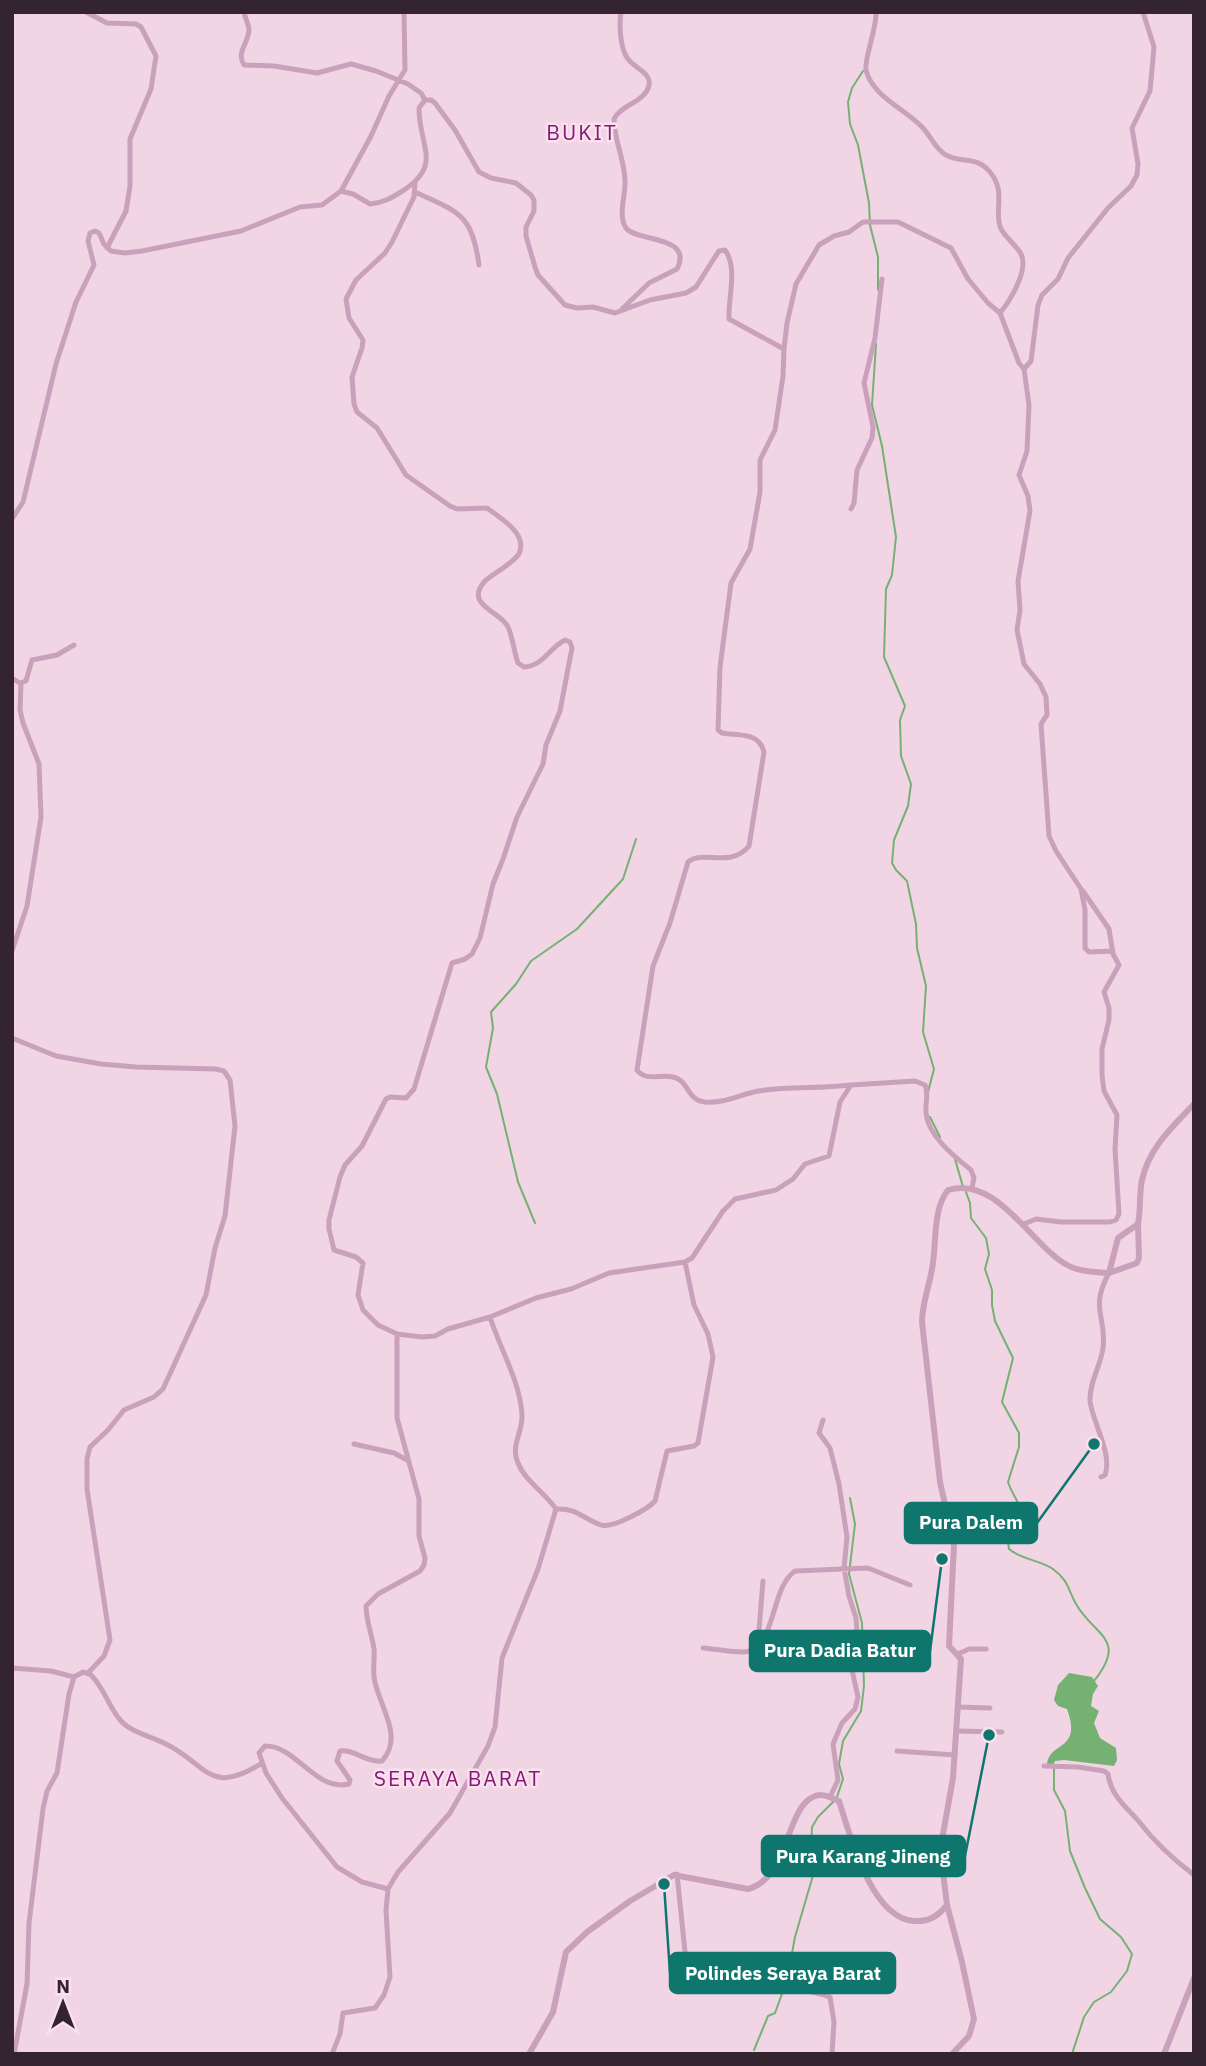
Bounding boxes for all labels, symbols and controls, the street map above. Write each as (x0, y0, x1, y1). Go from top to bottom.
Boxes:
district label: BUKIT (546, 118, 618, 146)
callout: Pura Dalem (905, 1503, 1037, 1543)
text: Pura Dalem (919, 1510, 1023, 1534)
callout: Pura Dadia Batur (750, 1631, 930, 1671)
text: Pura Dadia Batur (764, 1638, 917, 1662)
district label: SERAYA BARAT (374, 1764, 542, 1792)
callout: Pura Karang Jineng (762, 1836, 965, 1876)
text: Pura Karang Jineng (776, 1844, 951, 1868)
callout: Polindes Seraya Barat (670, 1953, 895, 1993)
text: Polindes Seraya Barat (685, 1961, 881, 1985)
north arrow (28, 1968, 98, 2038)
text: N (56, 1974, 70, 1998)

